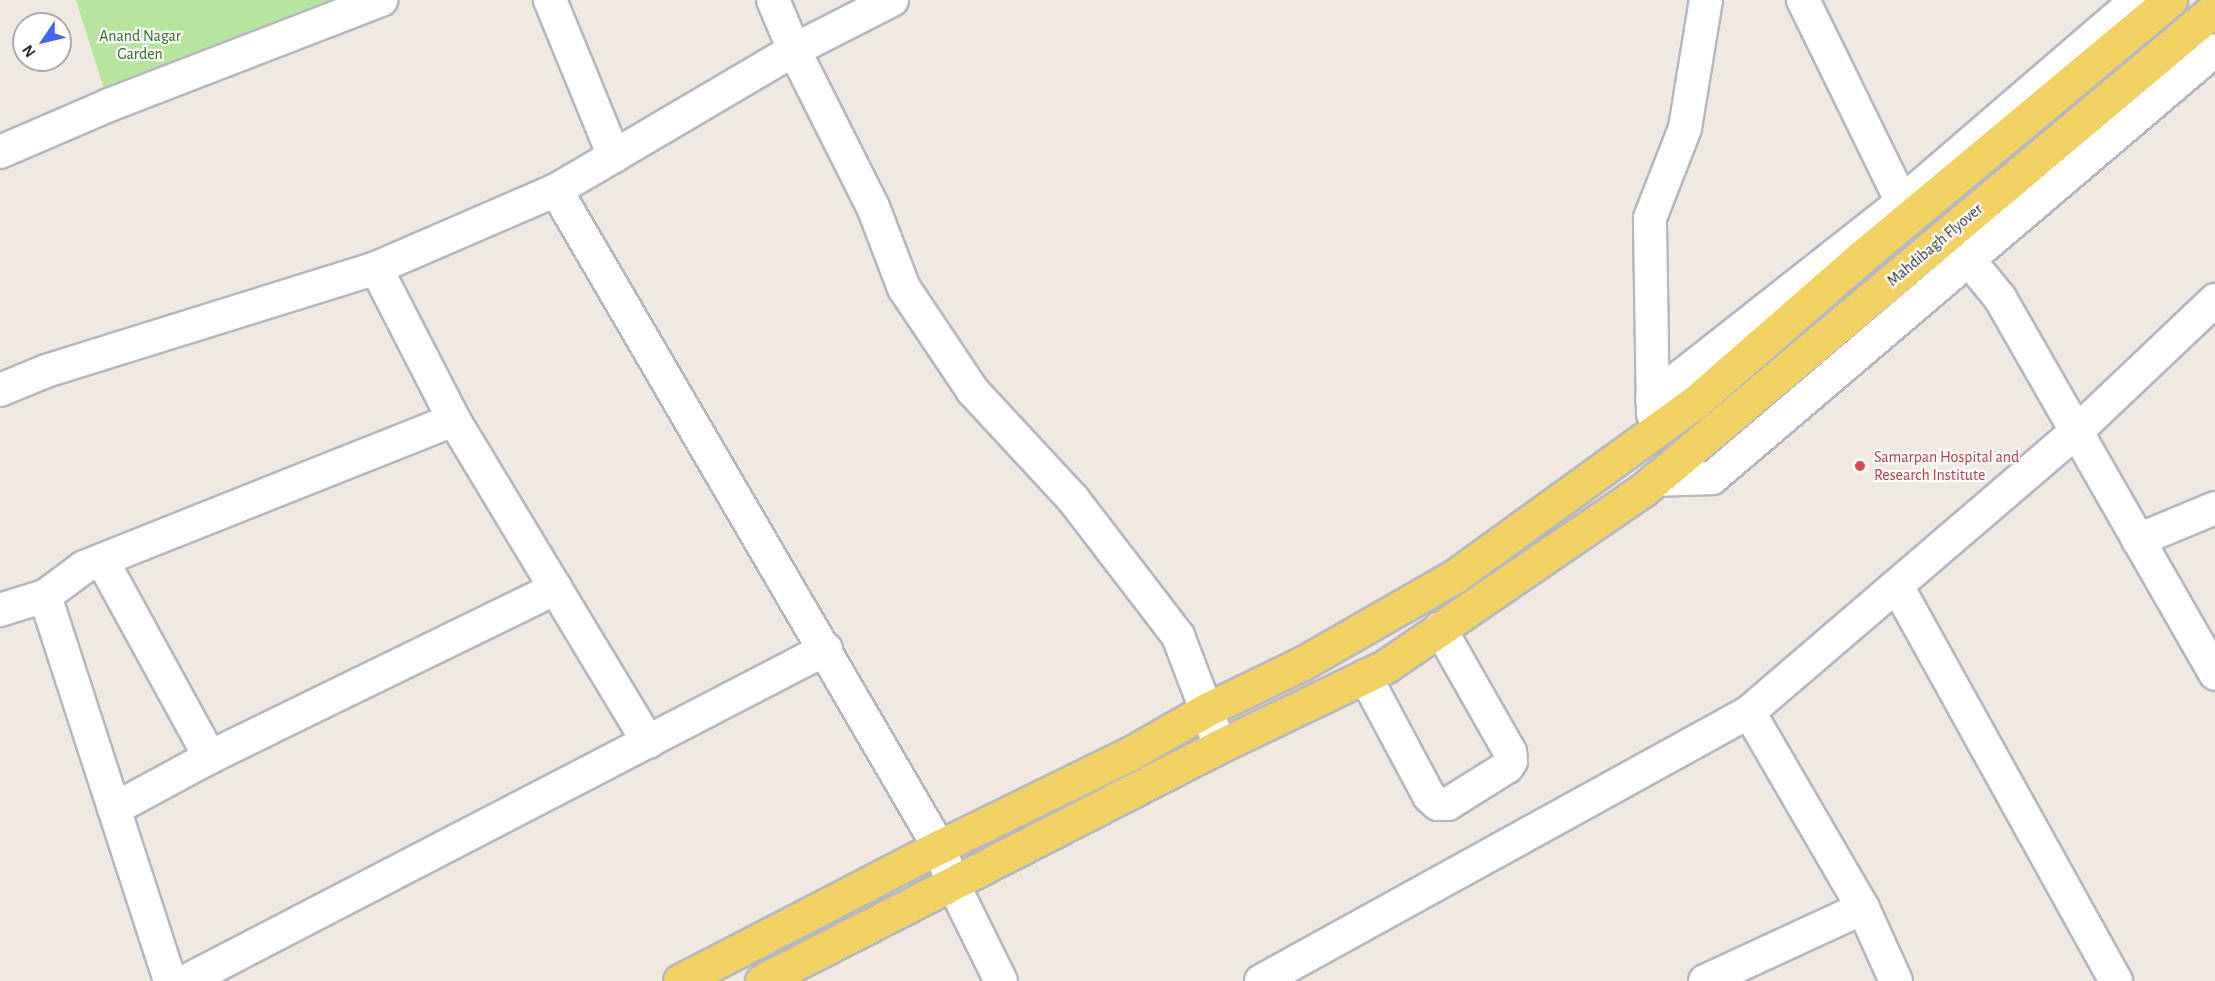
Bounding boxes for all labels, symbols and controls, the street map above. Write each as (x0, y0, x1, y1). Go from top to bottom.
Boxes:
north arrow (12, 12, 72, 72)
park label: Anand Nagar Garden (99, 26, 181, 64)
text: N (19, 42, 39, 60)
street label: Mahdibagh Flyover (1883, 199, 1987, 291)
place label: Samarpan Hospital and Research Institute (1874, 447, 2019, 485)
marker: Samarpan Hospital and Research Institute (1851, 457, 1869, 475)

